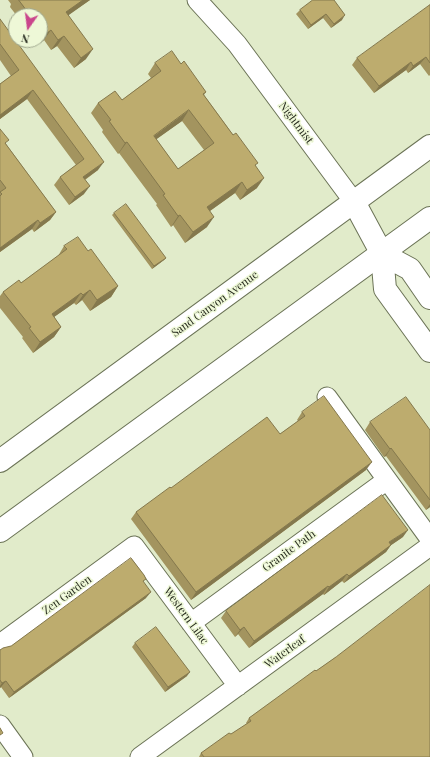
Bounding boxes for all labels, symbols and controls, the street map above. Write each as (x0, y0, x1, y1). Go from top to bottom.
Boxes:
north arrow (8, 8, 48, 48)
text: N (20, 31, 31, 47)
street label: Nightmist (276, 100, 316, 146)
street label: Sand Canyon Avenue (169, 268, 261, 340)
street label: Granite Path (260, 527, 318, 575)
street label: Zen Garden (40, 573, 94, 617)
street label: Western Lilac (161, 585, 211, 647)
street label: Waterleaf (262, 633, 308, 671)

